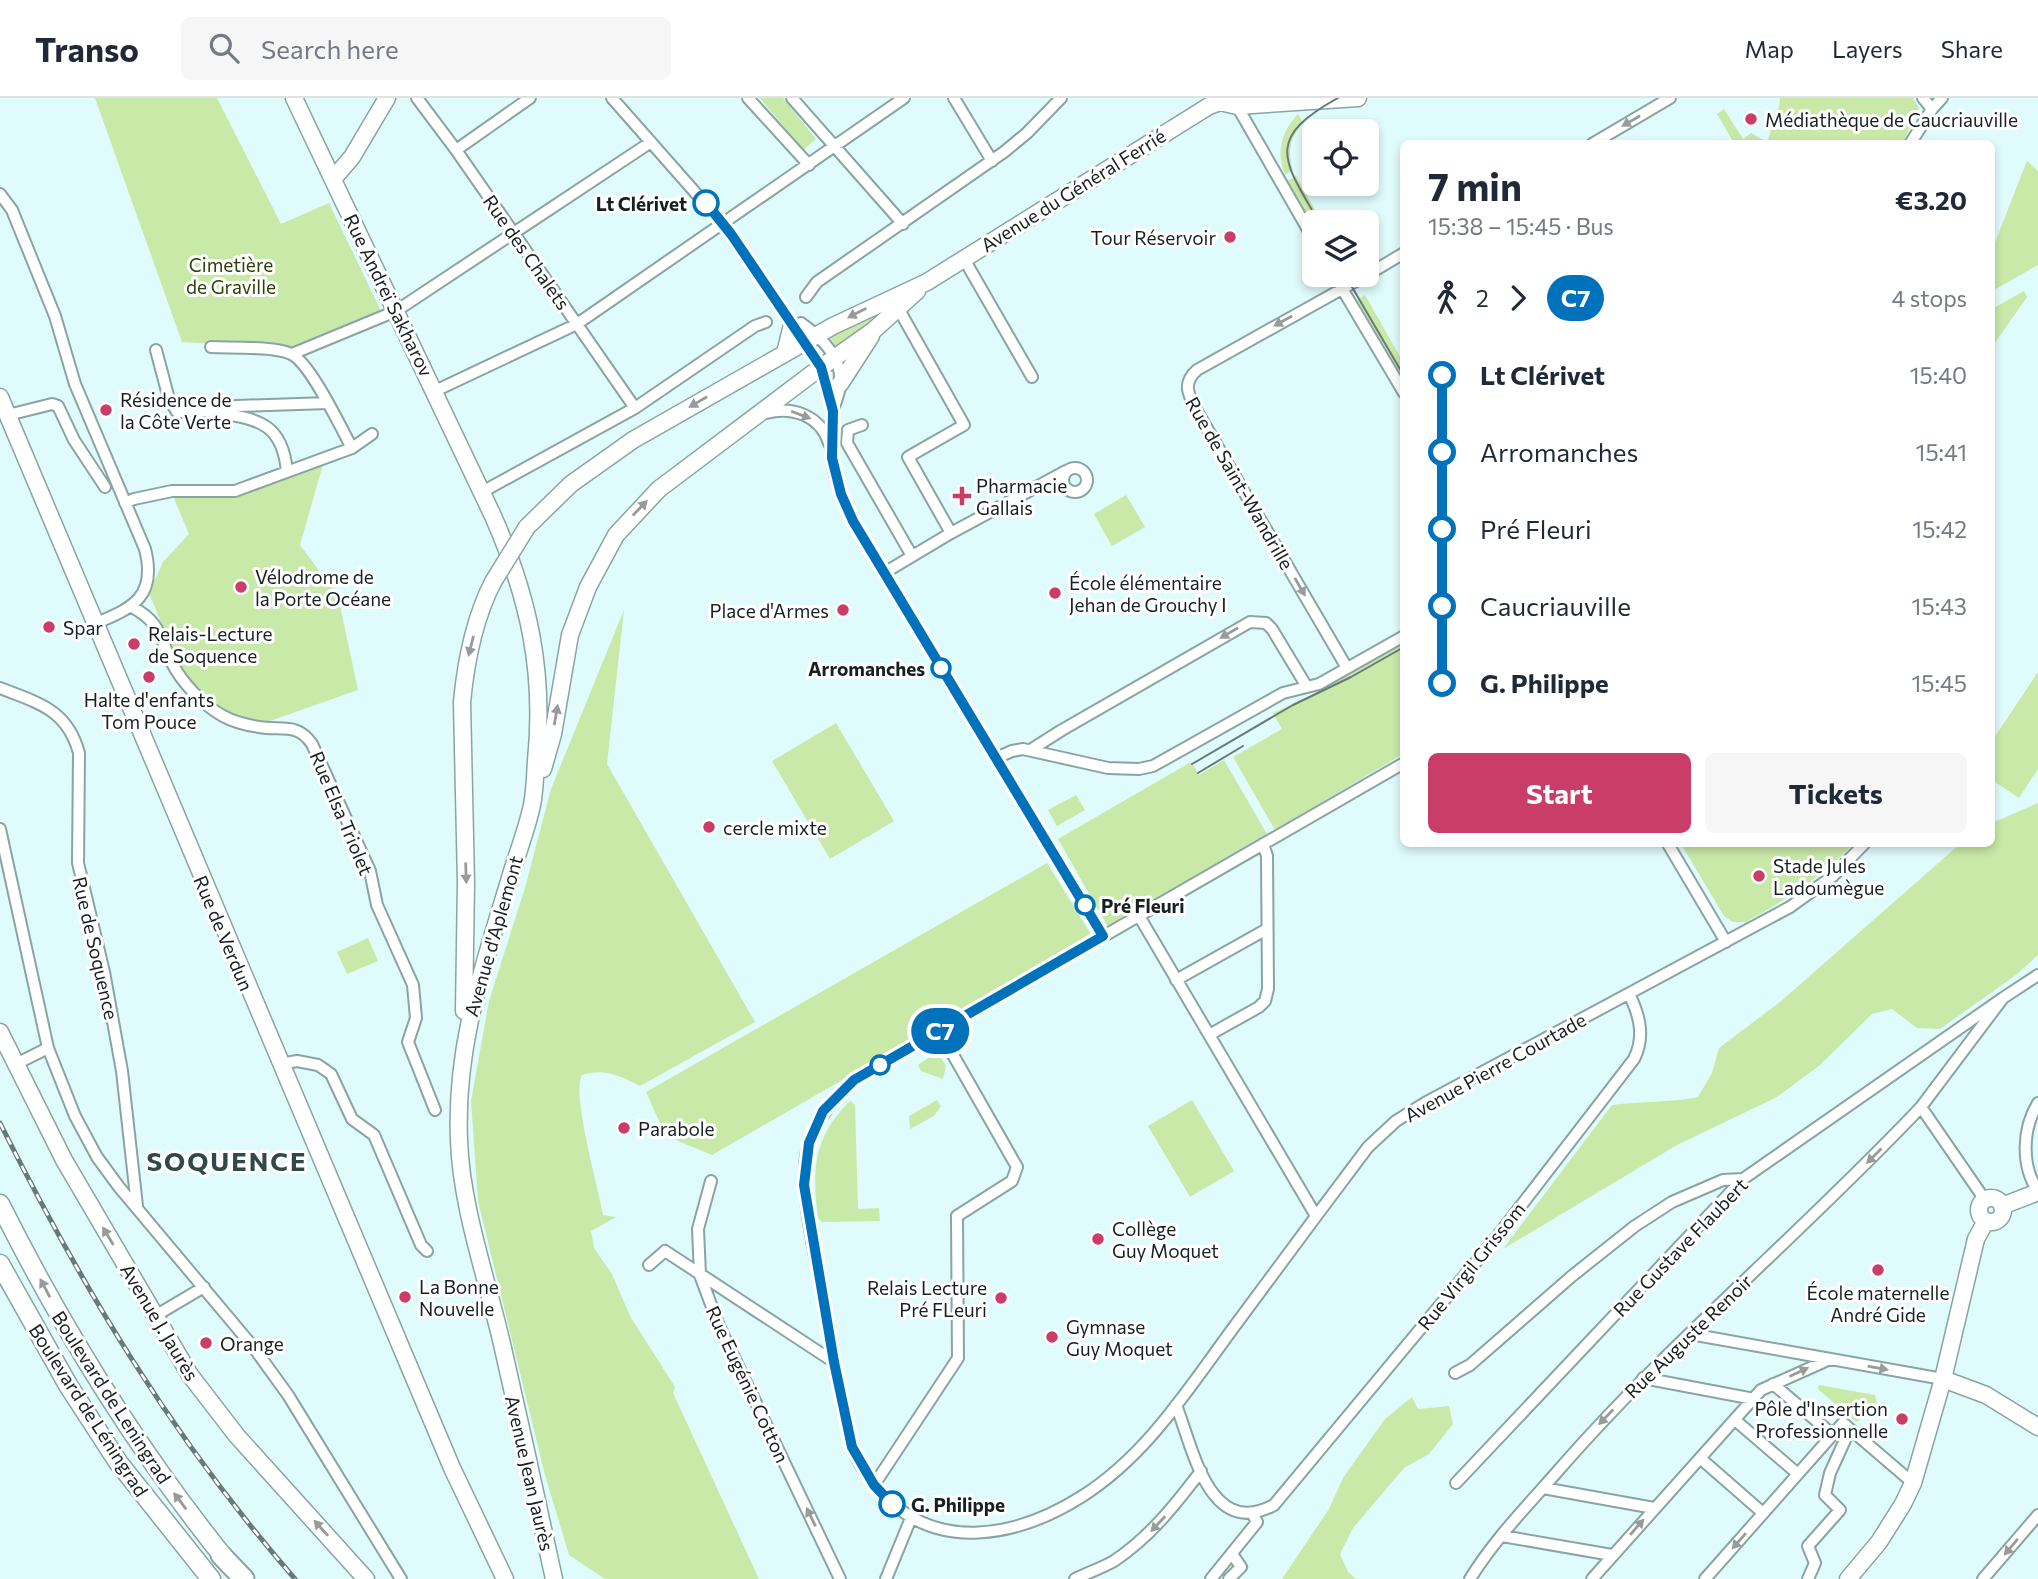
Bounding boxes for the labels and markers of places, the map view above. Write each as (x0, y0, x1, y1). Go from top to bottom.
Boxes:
place label: Médiathèque de Caucriauville (1765, 108, 2018, 131)
marker: Médiathèque de Caucriauville (1743, 111, 1759, 127)
marker: Lt Clérivet (693, 190, 719, 216)
place label: Lt Clérivet (596, 192, 687, 215)
place label: Tour Réservoir (1090, 226, 1216, 249)
marker: Tour Réservoir (1222, 229, 1238, 245)
place label: Résidence de la Côte Verte (120, 388, 232, 433)
marker: Résidence de la Côte Verte (98, 402, 114, 418)
place label: Pharmacie Gallais (976, 474, 1067, 519)
marker: Pharmacie Gallais (954, 488, 970, 504)
place label: Vélodrome de la Porte Océane (255, 565, 391, 610)
place label: École élémentaire Jehan de Grouchy I (1069, 571, 1227, 616)
marker: Vélodrome de la Porte Océane (233, 579, 249, 595)
marker: École élémentaire Jehan de Grouchy I (1047, 585, 1063, 601)
place label: Place d'Armes (710, 599, 829, 622)
marker: Place d'Armes (835, 602, 851, 618)
place label: Spar (63, 616, 103, 639)
marker: Spar (41, 619, 57, 635)
place label: Relais-Lecture de Soquence (148, 622, 272, 667)
marker: Relais-Lecture de Soquence (126, 636, 142, 652)
place label: Arromanches (808, 657, 925, 680)
marker: Arromanches (931, 658, 951, 678)
marker: Halte d'enfants Tom Pouce (141, 669, 157, 685)
place label: Halte d'enfants Tom Pouce (84, 688, 214, 733)
place label: cercle mixte (723, 816, 827, 839)
marker: cercle mixte (701, 819, 717, 835)
place label: Stade Jules Ladoumègue (1773, 854, 1884, 899)
marker: Stade Jules Ladoumègue (1751, 868, 1767, 884)
place label: Pré Fleuri (1101, 894, 1185, 917)
marker: Pré Fleuri (1075, 895, 1095, 915)
unlabelled marker (870, 1055, 890, 1075)
place label: Parabole (638, 1117, 715, 1140)
marker: Parabole (616, 1120, 632, 1136)
place label: Collège Guy Moquet (1112, 1217, 1219, 1262)
marker: Collège Guy Moquet (1090, 1231, 1106, 1247)
marker: École maternelle André Gide (1870, 1262, 1886, 1278)
place label: La Bonne Nouvelle (419, 1275, 499, 1320)
place label: Relais Lecture Pré FLeuri (867, 1276, 987, 1321)
place label: École maternelle André Gide (1807, 1281, 1949, 1326)
marker: La Bonne Nouvelle (397, 1289, 413, 1305)
marker: Relais Lecture Pré FLeuri (993, 1290, 1009, 1306)
place label: Gymnase Guy Moquet (1066, 1315, 1173, 1360)
marker: Gymnase Guy Moquet (1044, 1329, 1060, 1345)
place label: Orange (220, 1332, 284, 1355)
marker: Orange (198, 1335, 214, 1351)
place label: Pôle d'Insertion Professionnelle (1754, 1397, 1888, 1442)
marker: Pôle d'Insertion Professionnelle (1894, 1411, 1910, 1427)
marker: G. Philippe (879, 1491, 905, 1517)
place label: G. Philippe (911, 1493, 1005, 1516)

